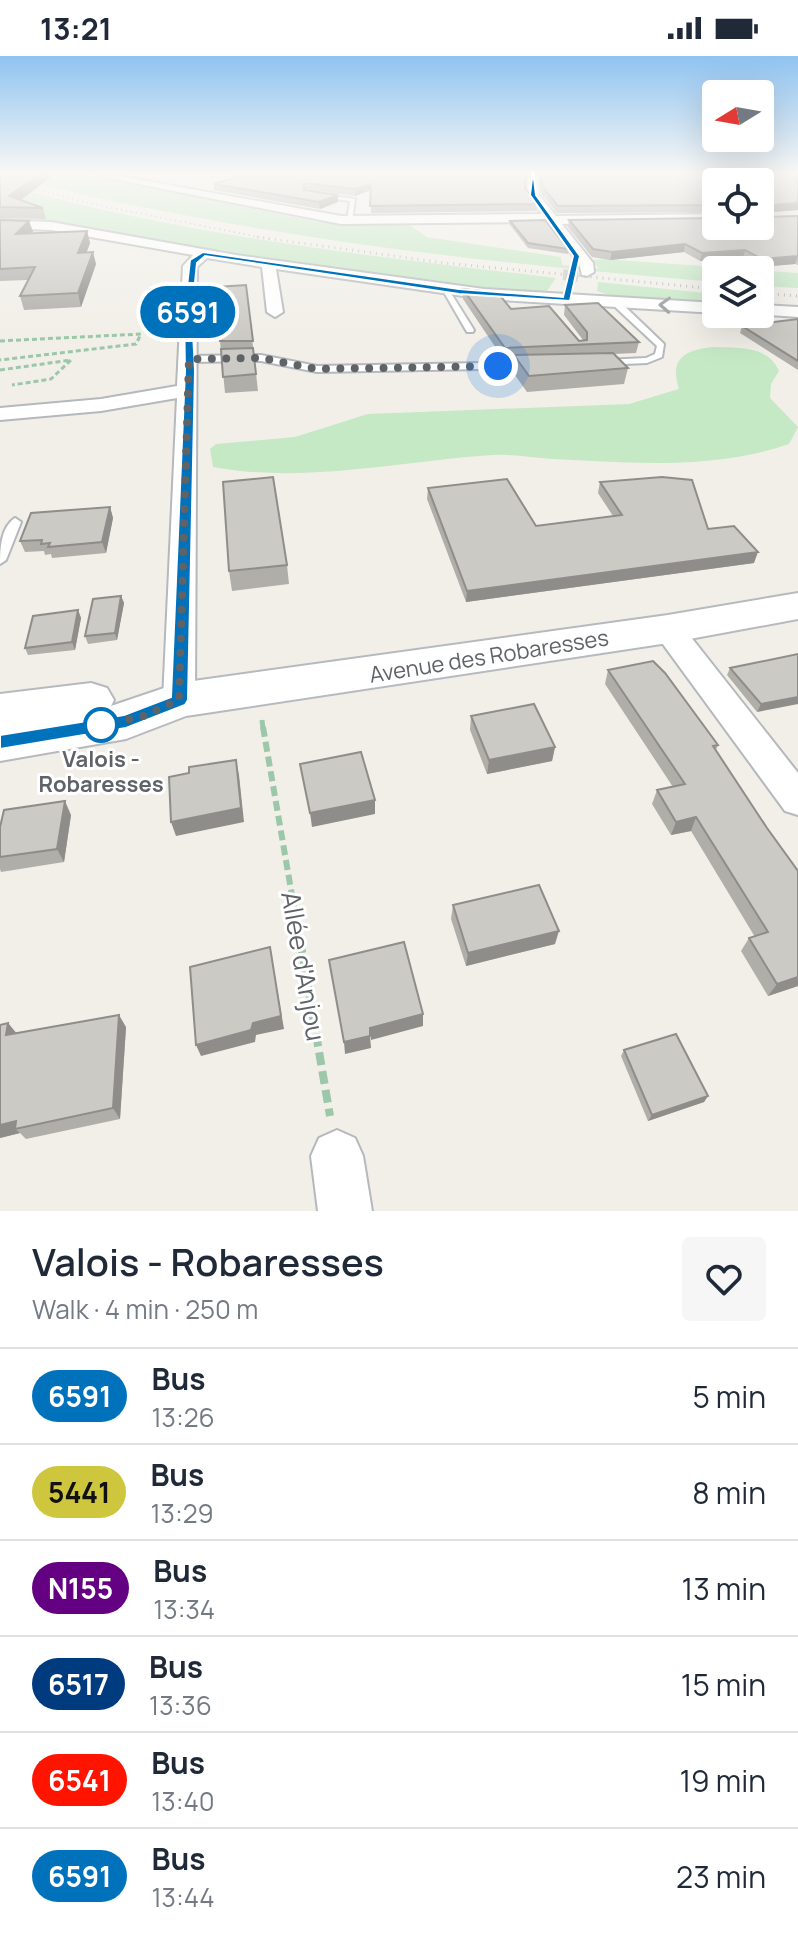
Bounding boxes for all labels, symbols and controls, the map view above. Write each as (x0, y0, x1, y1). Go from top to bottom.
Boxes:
text: 13:21 (40, 8, 112, 49)
north arrow (702, 80, 774, 152)
map controls (702, 80, 774, 328)
button: locate (702, 168, 774, 240)
button: layers (702, 256, 774, 328)
line badge: 6591 (132, 286, 244, 338)
text: 6591 (156, 293, 220, 331)
one-way arrow (658, 296, 671, 313)
your location (478, 346, 518, 386)
street label: Avenue des Robaresses (367, 622, 611, 690)
marker: Valois - Robaresses (84, 708, 118, 742)
place label: Valois - Robaresses (38, 744, 164, 799)
street label: Allée d'Anjou (273, 888, 335, 1044)
text: Valois - Robaresses (32, 1235, 384, 1287)
button: heart (682, 1237, 766, 1321)
text: Walk · 4 min · 250 m (32, 1291, 258, 1327)
text: Bus (151, 1358, 205, 1399)
text: 5 min (692, 1376, 766, 1417)
text: 6591 (48, 1377, 111, 1415)
text: 13:26 (151, 1399, 215, 1435)
text: Bus (150, 1454, 204, 1495)
text: 8 min (692, 1472, 766, 1513)
text: 5441 (48, 1473, 110, 1511)
text: 13:29 (150, 1495, 214, 1531)
text: Bus (153, 1550, 207, 1591)
text: 13 min (681, 1568, 766, 1609)
text: N155 (48, 1569, 113, 1607)
text: 13:34 (153, 1591, 215, 1627)
text: Bus (149, 1646, 203, 1687)
text: 15 min (681, 1664, 766, 1705)
text: 6517 (48, 1665, 109, 1703)
text: 13:36 (149, 1687, 212, 1723)
text: Bus (151, 1742, 205, 1783)
text: 19 min (679, 1760, 766, 1801)
text: 6541 (48, 1761, 111, 1799)
text: 13:40 (151, 1783, 215, 1819)
text: Bus (151, 1838, 205, 1879)
text: 23 min (676, 1856, 766, 1897)
text: 6591 (48, 1857, 111, 1895)
text: 13:44 (151, 1879, 215, 1915)

